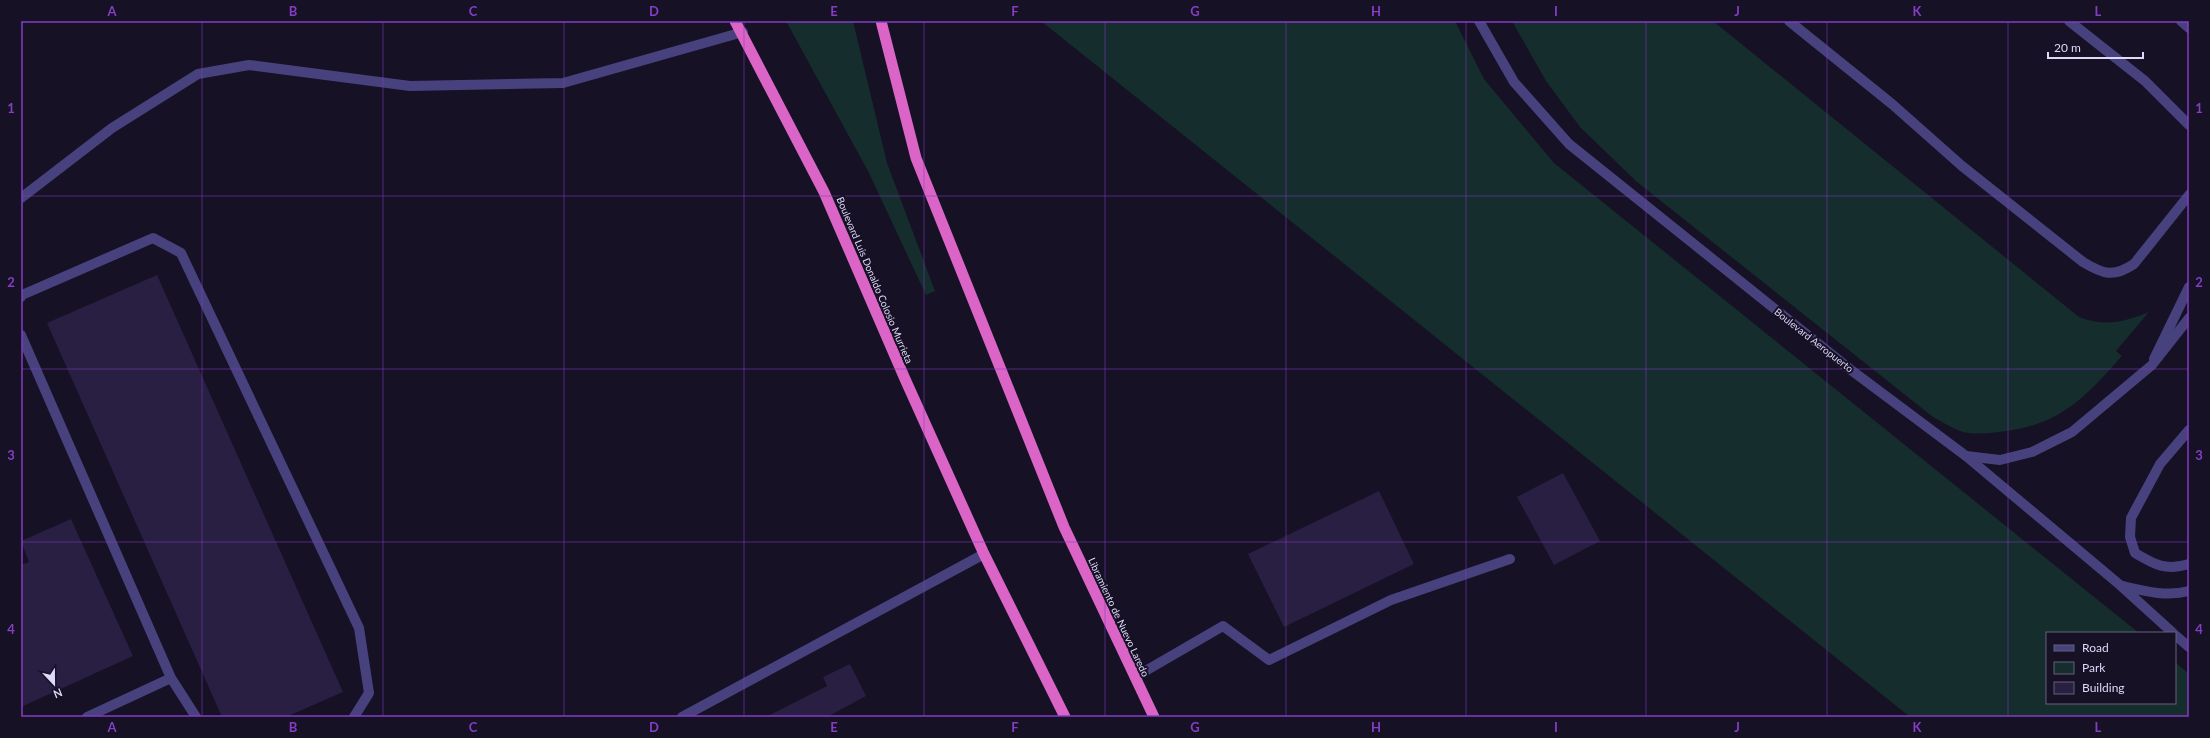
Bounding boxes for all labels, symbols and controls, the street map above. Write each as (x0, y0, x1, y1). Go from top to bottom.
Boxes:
text: A (106, 3, 117, 19)
text: B (289, 3, 298, 19)
text: C (469, 3, 478, 19)
text: D (649, 3, 659, 19)
text: E (830, 3, 838, 19)
text: F (1011, 3, 1019, 19)
text: G (1190, 3, 1200, 19)
text: H (1371, 3, 1381, 19)
text: I (1554, 3, 1558, 19)
text: J (1734, 3, 1740, 19)
text: K (1913, 3, 1923, 19)
text: L (2095, 3, 2102, 19)
scale bar (2048, 34, 2143, 60)
text: 20 m (2054, 40, 2081, 55)
text: 1 (7, 100, 15, 116)
text: 1 (2195, 100, 2203, 116)
street label: Boulevard Luis Donaldo Colosio Murrieta (834, 195, 916, 365)
text: 2 (7, 274, 15, 290)
text: 2 (2195, 274, 2203, 290)
street label: Boulevard Aeropuerto (1772, 305, 1856, 375)
text: 3 (7, 447, 15, 463)
text: 3 (2195, 447, 2203, 463)
street label: Libramiento de Nuevo Laredo (1086, 556, 1152, 679)
text: 4 (7, 621, 15, 637)
text: 4 (2195, 621, 2203, 637)
legend (2046, 632, 2176, 704)
text: Road (2082, 640, 2109, 655)
text: Park (2082, 660, 2106, 675)
north arrow (34, 664, 74, 704)
text: Building (2082, 680, 2125, 695)
text: N (52, 686, 64, 701)
text: A (106, 719, 117, 735)
text: B (289, 719, 298, 735)
text: C (469, 719, 478, 735)
text: D (649, 719, 659, 735)
text: E (830, 719, 838, 735)
text: F (1011, 719, 1019, 735)
text: G (1190, 719, 1200, 735)
text: H (1371, 719, 1381, 735)
text: I (1554, 719, 1558, 735)
text: J (1734, 719, 1740, 735)
text: K (1913, 719, 1923, 735)
text: L (2095, 719, 2102, 735)

